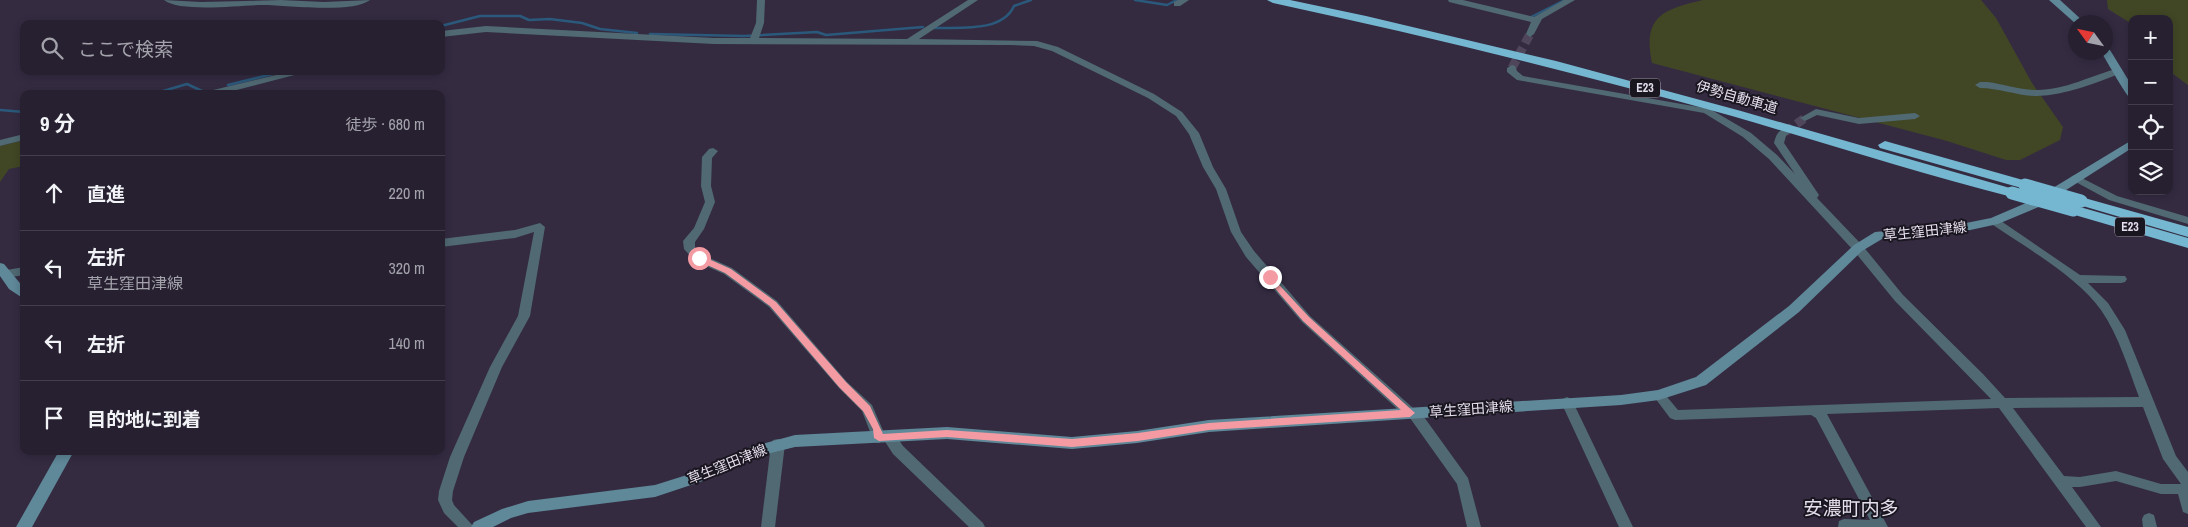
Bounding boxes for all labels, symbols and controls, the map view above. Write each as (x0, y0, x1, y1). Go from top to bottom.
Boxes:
north arrow (2068, 15, 2113, 60)
map controls (2128, 15, 2173, 195)
button: + (2128, 15, 2173, 60)
search box (20, 20, 445, 75)
icon: search (38, 34, 66, 62)
text: ここで検索 (78, 36, 173, 62)
button: − (2128, 60, 2173, 105)
street label: 伊勢自動車道 (1694, 77, 1780, 117)
road number: E23 (1630, 78, 1660, 98)
button: locate (2128, 105, 2173, 150)
text: 9 分 (40, 109, 75, 138)
text: 徒歩 · 680 m (346, 113, 425, 135)
button: layers (2128, 150, 2173, 195)
icon: ahead (40, 179, 68, 207)
text: 直進 (87, 181, 125, 207)
text: 220 m (389, 182, 425, 204)
street label: 草生窪田津線 (1882, 218, 1968, 244)
road number: E23 (2115, 218, 2145, 236)
text: 左折 (87, 244, 125, 270)
route start (688, 247, 711, 270)
icon: left (40, 254, 68, 282)
text: 320 m (389, 257, 425, 279)
route end (1259, 266, 1282, 289)
text: 草生窪田津線 (87, 272, 183, 294)
icon: left (40, 329, 68, 357)
text: 左折 (87, 331, 125, 357)
text: 140 m (389, 332, 425, 354)
street label: 草生窪田津線 (1428, 397, 1514, 421)
icon: arrive (40, 404, 68, 432)
text: 目的地に到着 (87, 406, 201, 432)
street label: 草生窪田津線 (685, 440, 769, 488)
district label: 安濃町内多 (1803, 495, 1899, 521)

